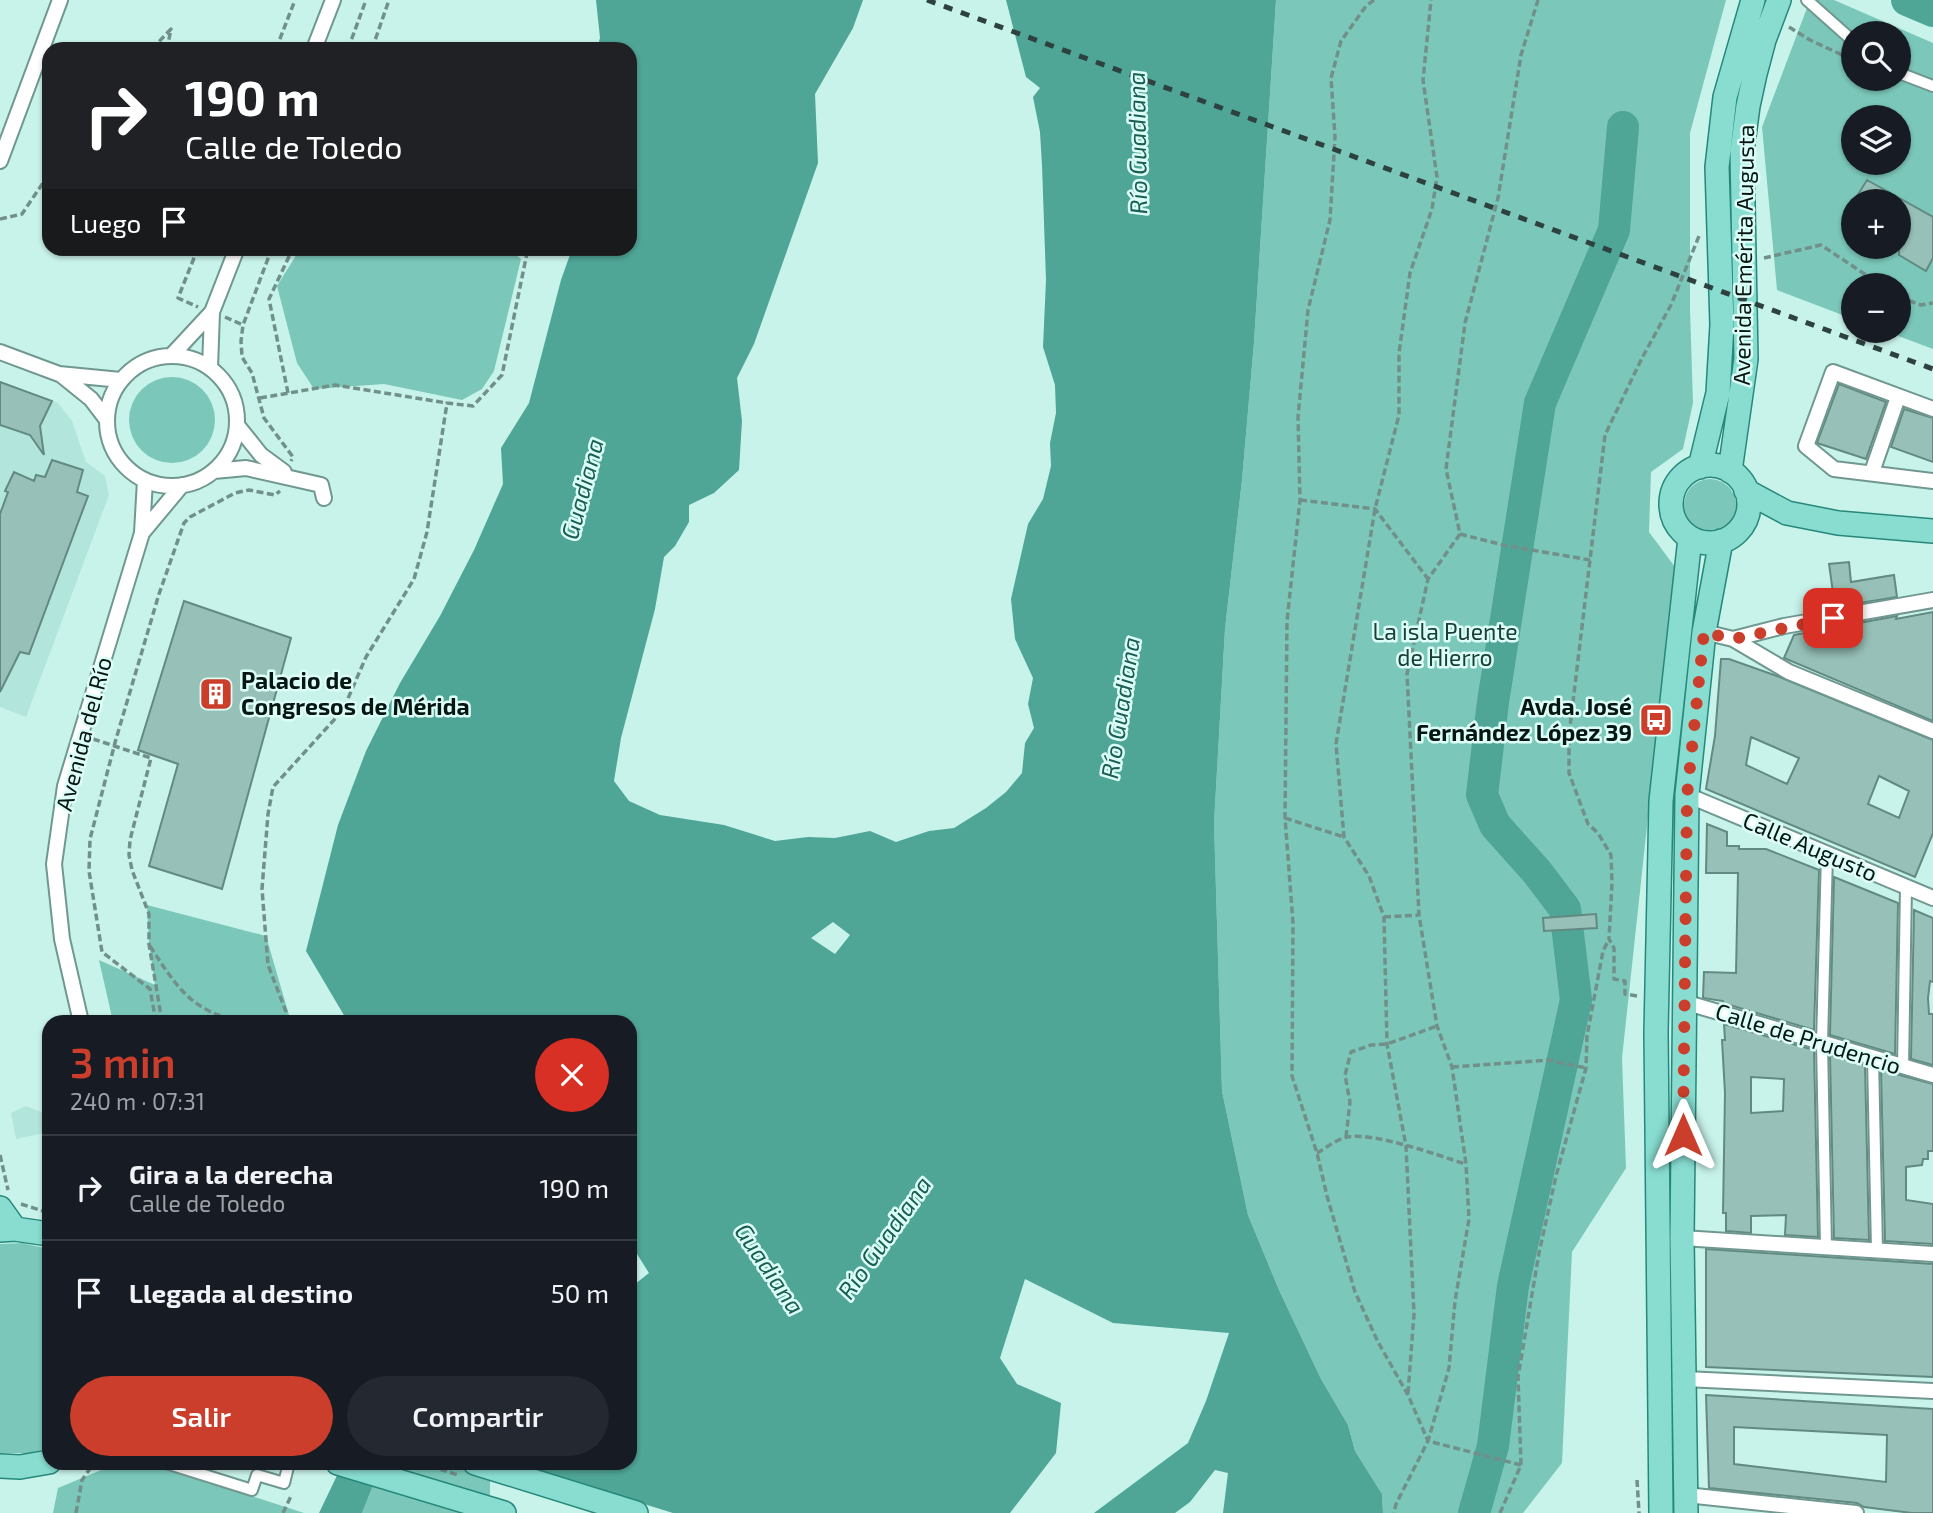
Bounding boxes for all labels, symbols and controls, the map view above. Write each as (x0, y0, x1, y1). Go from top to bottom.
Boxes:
map controls (1841, 21, 1911, 343)
button: search (1841, 21, 1911, 91)
text: 190 m (185, 67, 320, 126)
icon: right (70, 70, 161, 161)
water label: Río Guadiana (1121, 71, 1152, 215)
button: layers (1841, 105, 1911, 175)
street label: Avenida Emérita Augusta (1727, 124, 1759, 386)
text: Calle de Toledo (185, 127, 402, 165)
button: + (1841, 189, 1911, 259)
icon: arrive (155, 203, 193, 241)
text: Luego (70, 207, 141, 238)
button: − (1841, 273, 1911, 343)
water label: Guadiana (554, 435, 609, 542)
pin (1803, 588, 1863, 648)
icon: arrive (1814, 599, 1852, 637)
park label: La isla Puente de Hierro (1372, 617, 1518, 671)
water label: Río Guadiana (1094, 635, 1145, 781)
street label: Avenida del Río (49, 654, 117, 814)
place label: Palacio de Congresos de Mérida (241, 666, 470, 720)
building icon: Palacio de Congresos de Mérida (197, 675, 235, 713)
place label: Avda. José Fernández López 39 (1416, 692, 1632, 746)
bus stop icon: Avda. José Fernández López 39 (1637, 701, 1675, 739)
street label: Calle Augusto (1739, 805, 1882, 887)
street label: Calle de Prudencio (1712, 997, 1904, 1080)
text: 3 min (70, 1036, 176, 1086)
button: close (535, 1038, 609, 1112)
text: 240 m · 07:31 (70, 1087, 205, 1115)
position arrow (1646, 1098, 1720, 1172)
text: Gira a la derecha (129, 1158, 333, 1189)
icon: right (70, 1169, 108, 1207)
water label: Río Guadiana (831, 1170, 937, 1304)
text: 190 m (540, 1172, 609, 1203)
text: Calle de Toledo (129, 1189, 285, 1217)
water label: Guadiana (729, 1217, 811, 1319)
icon: arrive (70, 1274, 108, 1312)
text: Llegada al destino (129, 1277, 353, 1308)
text: 50 m (551, 1277, 609, 1308)
button: Salir (70, 1376, 333, 1456)
button: Compartir (347, 1376, 609, 1456)

